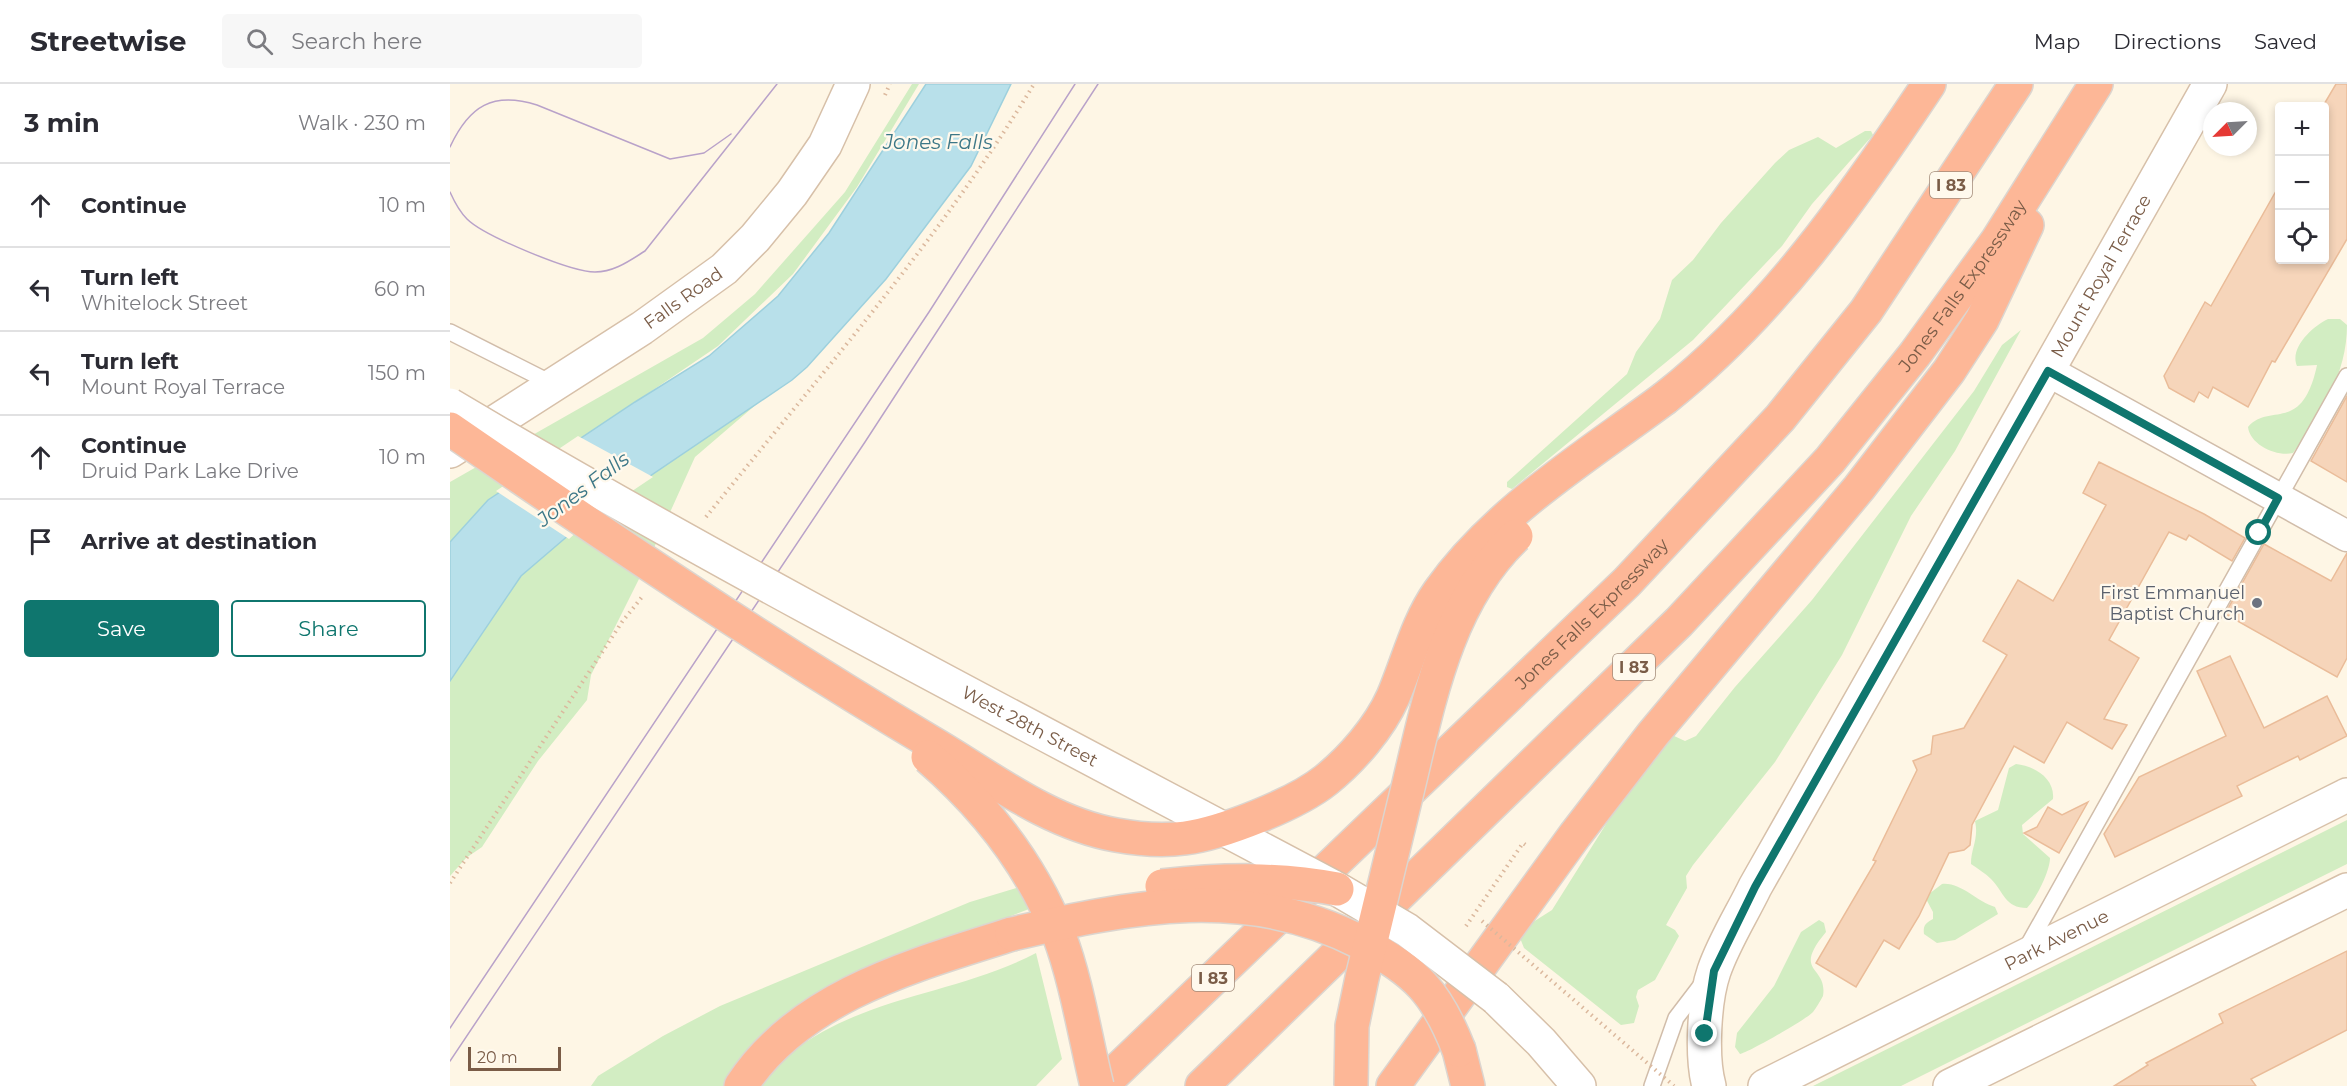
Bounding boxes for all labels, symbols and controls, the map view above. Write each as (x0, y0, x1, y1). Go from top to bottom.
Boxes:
search box (222, 14, 642, 68)
text: Streetwise (30, 24, 186, 58)
icon: search (243, 25, 276, 58)
text: Search here (291, 28, 422, 55)
text: Map (2034, 29, 2080, 54)
text: Directions (2113, 29, 2221, 54)
text: Saved (2254, 29, 2317, 54)
north arrow (2203, 102, 2257, 156)
map controls (2275, 102, 2329, 264)
button: + (2275, 102, 2329, 156)
text: 3 min (24, 107, 100, 139)
text: Walk · 230 m (298, 111, 426, 135)
water label: Jones Falls (882, 130, 993, 154)
button: − (2275, 156, 2329, 210)
road number: I 83 (1930, 172, 1972, 198)
icon: ahead (24, 189, 57, 222)
street label: Mount Royal Terrace (2046, 191, 2156, 361)
text: Continue (81, 192, 187, 219)
text: 10 m (379, 193, 426, 217)
street label: Jones Falls Expressway (1893, 195, 2031, 377)
button: locate (2275, 210, 2329, 264)
street label: Falls Road (640, 262, 727, 334)
text: Turn left (81, 264, 179, 291)
icon: left (24, 273, 57, 306)
text: 60 m (374, 277, 426, 301)
text: Whitelock Street (81, 291, 248, 315)
text: Turn left (81, 348, 179, 375)
icon: left (24, 357, 57, 390)
text: 150 m (368, 361, 426, 385)
text: Mount Royal Terrace (81, 375, 285, 399)
text: Continue (81, 432, 187, 459)
icon: ahead (24, 441, 57, 474)
text: 10 m (379, 445, 426, 469)
water label: Jones Falls (531, 446, 634, 532)
text: Druid Park Lake Drive (81, 459, 299, 483)
route start (2245, 519, 2271, 545)
icon: arrive (24, 525, 57, 558)
text: Arrive at destination (81, 528, 317, 555)
street label: Jones Falls Expressway (1510, 534, 1673, 695)
place label: First Emmanuel Baptist Church (2100, 582, 2245, 625)
marker: First Emmanuel Baptist Church (2250, 596, 2264, 610)
button: Save (24, 600, 219, 657)
button: Share (231, 600, 426, 657)
road number: I 83 (1613, 654, 1655, 680)
street label: West 28th Street (958, 681, 1102, 771)
street label: Park Avenue (2001, 905, 2113, 975)
road number: I 83 (1192, 965, 1234, 991)
route end (1691, 1020, 1717, 1046)
scale bar (468, 1044, 561, 1072)
text: 20 m (477, 1048, 518, 1067)

